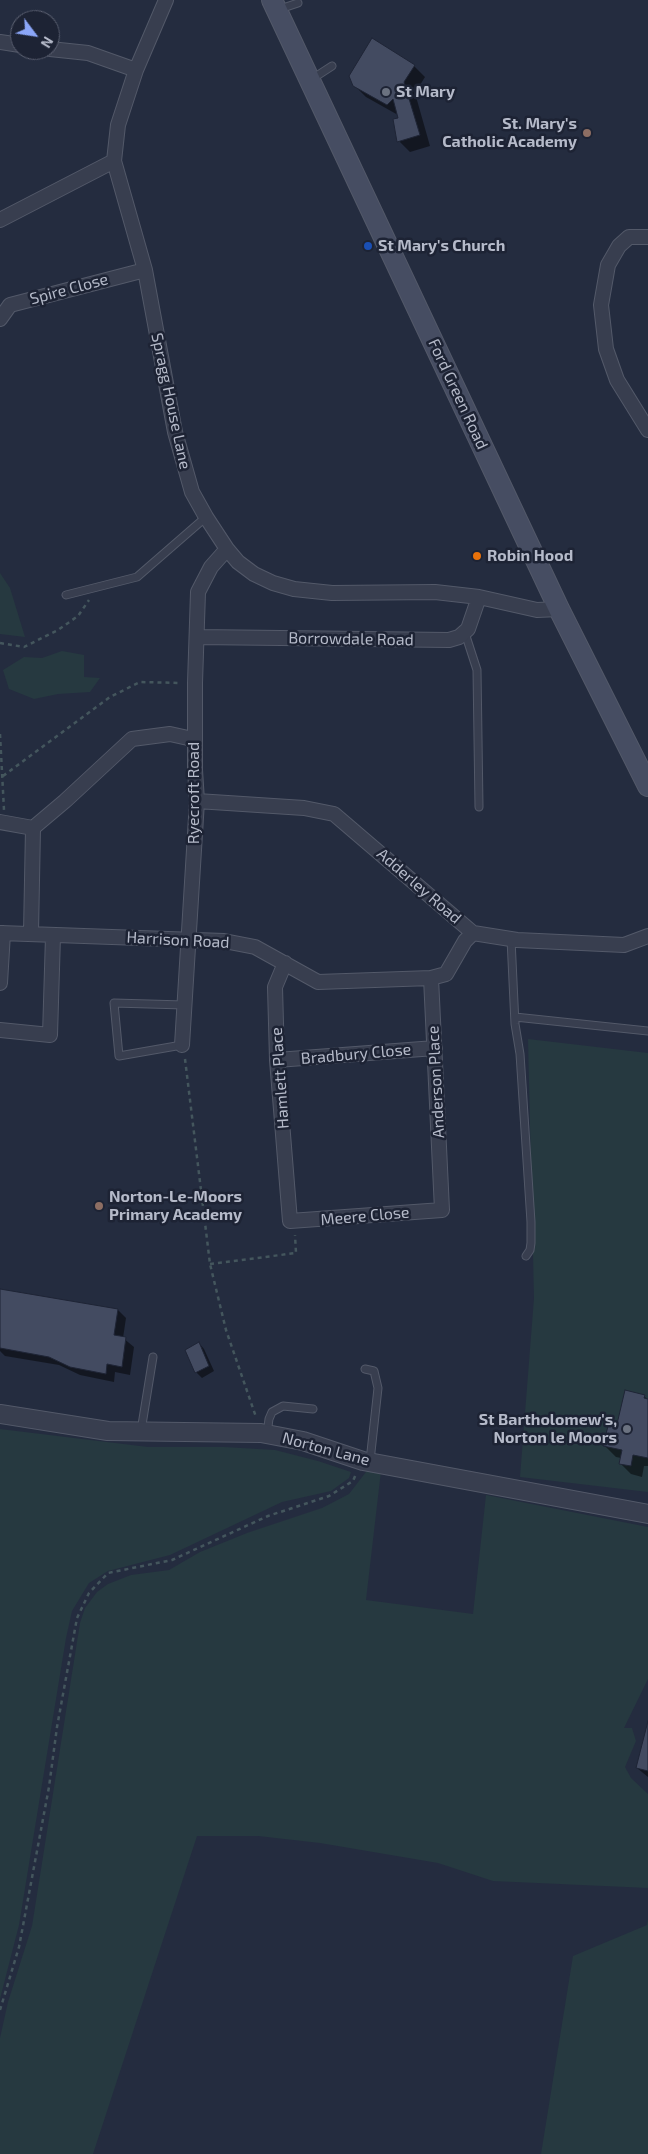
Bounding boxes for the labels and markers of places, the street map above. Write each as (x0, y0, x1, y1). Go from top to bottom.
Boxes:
place label: St Mary (396, 82, 455, 102)
marker: St Mary (380, 86, 392, 98)
place label: St. Mary's Catholic Academy (442, 114, 577, 152)
marker: St. Mary's Catholic Academy (581, 127, 593, 139)
place label: St Mary's Church (378, 236, 505, 256)
marker: St Mary's Church (362, 240, 374, 252)
place label: Robin Hood (487, 546, 573, 566)
marker: Robin Hood (471, 550, 483, 562)
place label: Norton-Le-Moors Primary Academy (109, 1187, 242, 1225)
marker: Norton-Le-Moors Primary Academy (93, 1200, 105, 1212)
place label: St Bartholomew's, Norton le Moors (479, 1410, 617, 1448)
marker: St Bartholomew's, Norton le Moors (621, 1423, 633, 1435)

